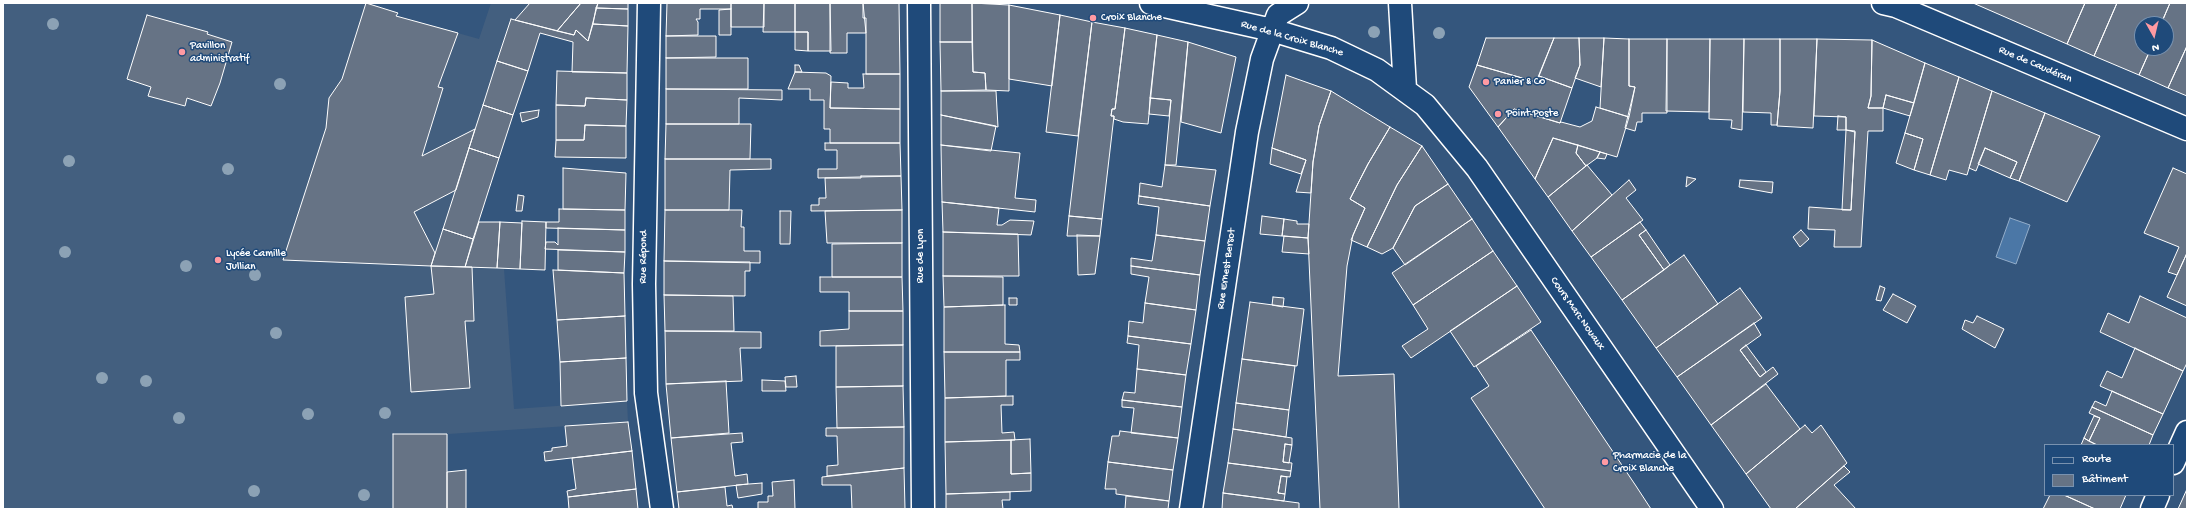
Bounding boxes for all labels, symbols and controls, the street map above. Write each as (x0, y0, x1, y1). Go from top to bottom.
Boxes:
place label: Croix Blanche (1101, 11, 1162, 25)
marker: Croix Blanche (1088, 13, 1098, 23)
north arrow (2134, 16, 2174, 56)
street label: Rue de la Croix Blanche (1239, 18, 1345, 60)
place label: Pavillon administratif (190, 39, 249, 65)
text: N (2151, 40, 2160, 53)
street label: Rue de Caudéran (1996, 44, 2074, 86)
marker: Pavillon administratif (177, 47, 187, 57)
place label: Panier & Co (1494, 75, 1545, 89)
marker: Panier & Co (1481, 77, 1491, 87)
place label: Point Poste (1506, 107, 1558, 121)
marker: Point Poste (1493, 109, 1503, 119)
street label: Rue Ernest Bersot (1215, 228, 1239, 310)
street label: Rue de Lyon (914, 229, 928, 283)
street label: Rue Répond (637, 230, 651, 284)
place label: Lycée Camille Jullian (226, 247, 286, 273)
marker: Lycée Camille Jullian (213, 255, 223, 265)
street label: Cours Marc Nouaux (1547, 275, 1607, 353)
legend (2044, 444, 2174, 496)
place label: Pharmacie de la Croix Blanche (1613, 449, 1687, 475)
text: Route (2082, 453, 2111, 467)
marker: Pharmacie de la Croix Blanche (1600, 457, 1610, 467)
text: Bâtiment (2082, 473, 2128, 487)

